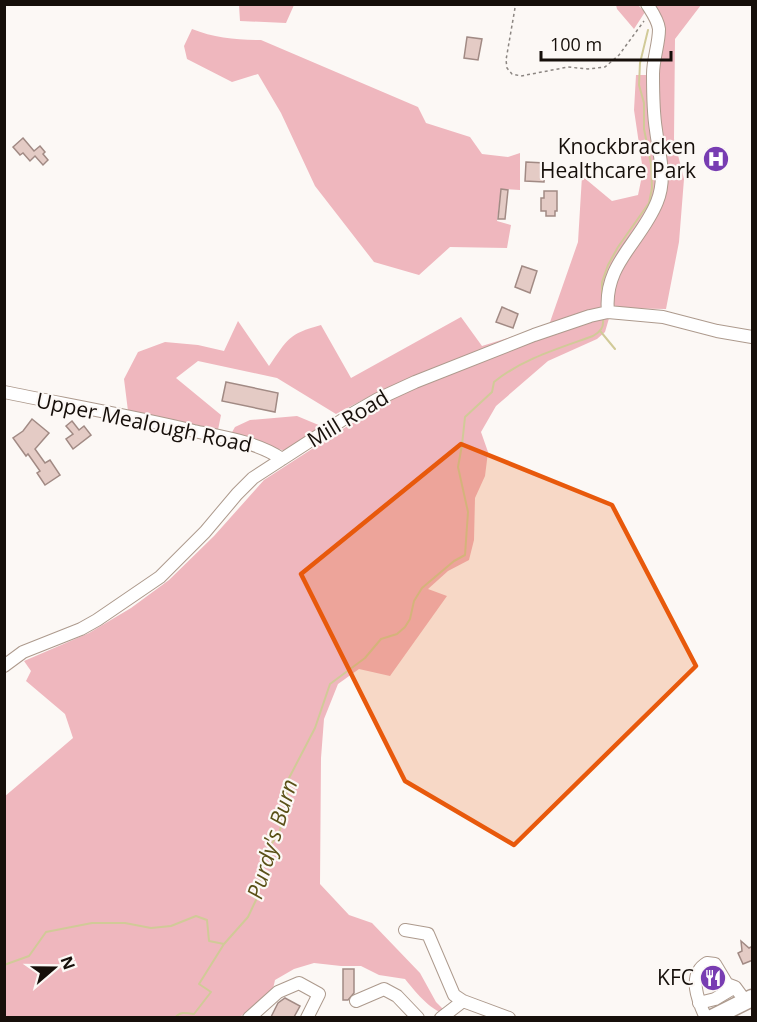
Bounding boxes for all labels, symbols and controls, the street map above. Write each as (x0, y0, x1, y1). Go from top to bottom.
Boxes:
scale bar (541, 24, 672, 62)
text: 100 m (550, 32, 602, 56)
place label: Knockbracken Healthcare Park (540, 132, 696, 184)
hospital icon: Knockbracken Healthcare Park (701, 144, 731, 174)
street label: Mill Road (302, 383, 393, 453)
street label: Upper Mealough Road (34, 385, 255, 459)
water label: Purdy's Burn (239, 775, 303, 902)
north arrow (24, 938, 84, 998)
text: N (56, 953, 81, 973)
place label: KFC (657, 963, 694, 991)
restaurant icon: KFC (698, 963, 728, 993)

